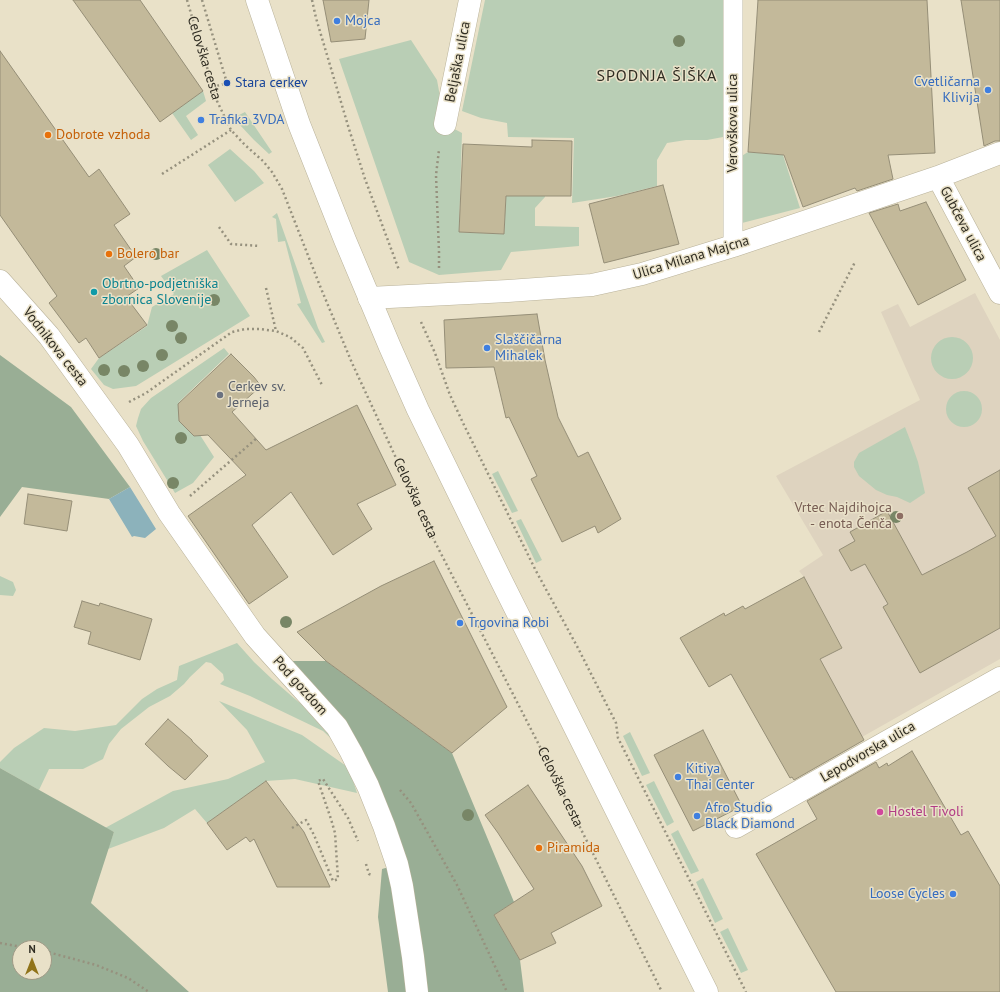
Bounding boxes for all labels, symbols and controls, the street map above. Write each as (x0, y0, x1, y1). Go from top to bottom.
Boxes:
place label: Mojca (345, 13, 381, 29)
street label: Celovška cesta (183, 14, 225, 102)
marker: Mojca (332, 16, 342, 26)
street label: Beljaška ulica (442, 20, 474, 104)
district label: SPODNJA ŠIŠKA (597, 66, 717, 86)
street label: Verovškova ulica (725, 74, 741, 172)
place label: Cvetličarna Klivija (914, 74, 980, 106)
place label: Stara cerkev (235, 75, 308, 91)
marker: Stara cerkev (222, 78, 232, 88)
marker: Cvetličarna Klivija (983, 85, 993, 95)
place label: Trafika 3VDA (209, 112, 285, 128)
marker: Trafika 3VDA (196, 115, 206, 125)
place label: Dobrote vzhoda (56, 127, 150, 143)
marker: Dobrote vzhoda (43, 130, 53, 140)
street label: Gubčeva ulica (936, 184, 990, 264)
street label: Ulica Milana Majcna (631, 232, 751, 284)
place label: Bolero bar (117, 246, 179, 262)
marker: Bolero bar (104, 249, 114, 259)
place label: Obrtno-podjetniška zbornica Slovenije (102, 276, 218, 308)
marker: Obrtno-podjetniška zbornica Slovenije (89, 287, 99, 297)
street label: Vodnikova cesta (19, 304, 91, 390)
place label: Slaščičarna Mihalek (495, 332, 562, 364)
marker: Slaščičarna Mihalek (482, 343, 492, 353)
place label: Cerkev sv. Jerneja (228, 379, 286, 412)
marker: Cerkev sv. Jerneja (215, 390, 225, 400)
street label: Celovška cesta (389, 455, 441, 541)
place label: Vrtec Najdihojca - enota Čenča (794, 500, 892, 532)
marker: Vrtec Najdihojca - enota Čenča (895, 511, 905, 521)
place label: Trgovina Robi (468, 615, 549, 631)
marker: Trgovina Robi (455, 618, 465, 628)
street label: Pod gozdom (269, 653, 331, 719)
street label: Lepodvorska ulica (818, 718, 918, 786)
street label: Celovška cesta (533, 744, 587, 830)
place label: Kitiya Thai Center (686, 761, 755, 794)
marker: Kitiya Thai Center (673, 772, 683, 782)
place label: Afro Studio Black Diamond (705, 800, 795, 832)
place label: Hostel Tivoli (888, 804, 964, 820)
marker: Hostel Tivoli (875, 807, 885, 817)
marker: Afro Studio Black Diamond (692, 811, 702, 821)
place label: Piramida (547, 840, 600, 856)
marker: Piramida (534, 843, 544, 853)
place label: Loose Cycles (870, 886, 945, 902)
marker: Loose Cycles (948, 889, 958, 899)
north arrow (12, 940, 52, 980)
text: N (28, 942, 36, 956)

